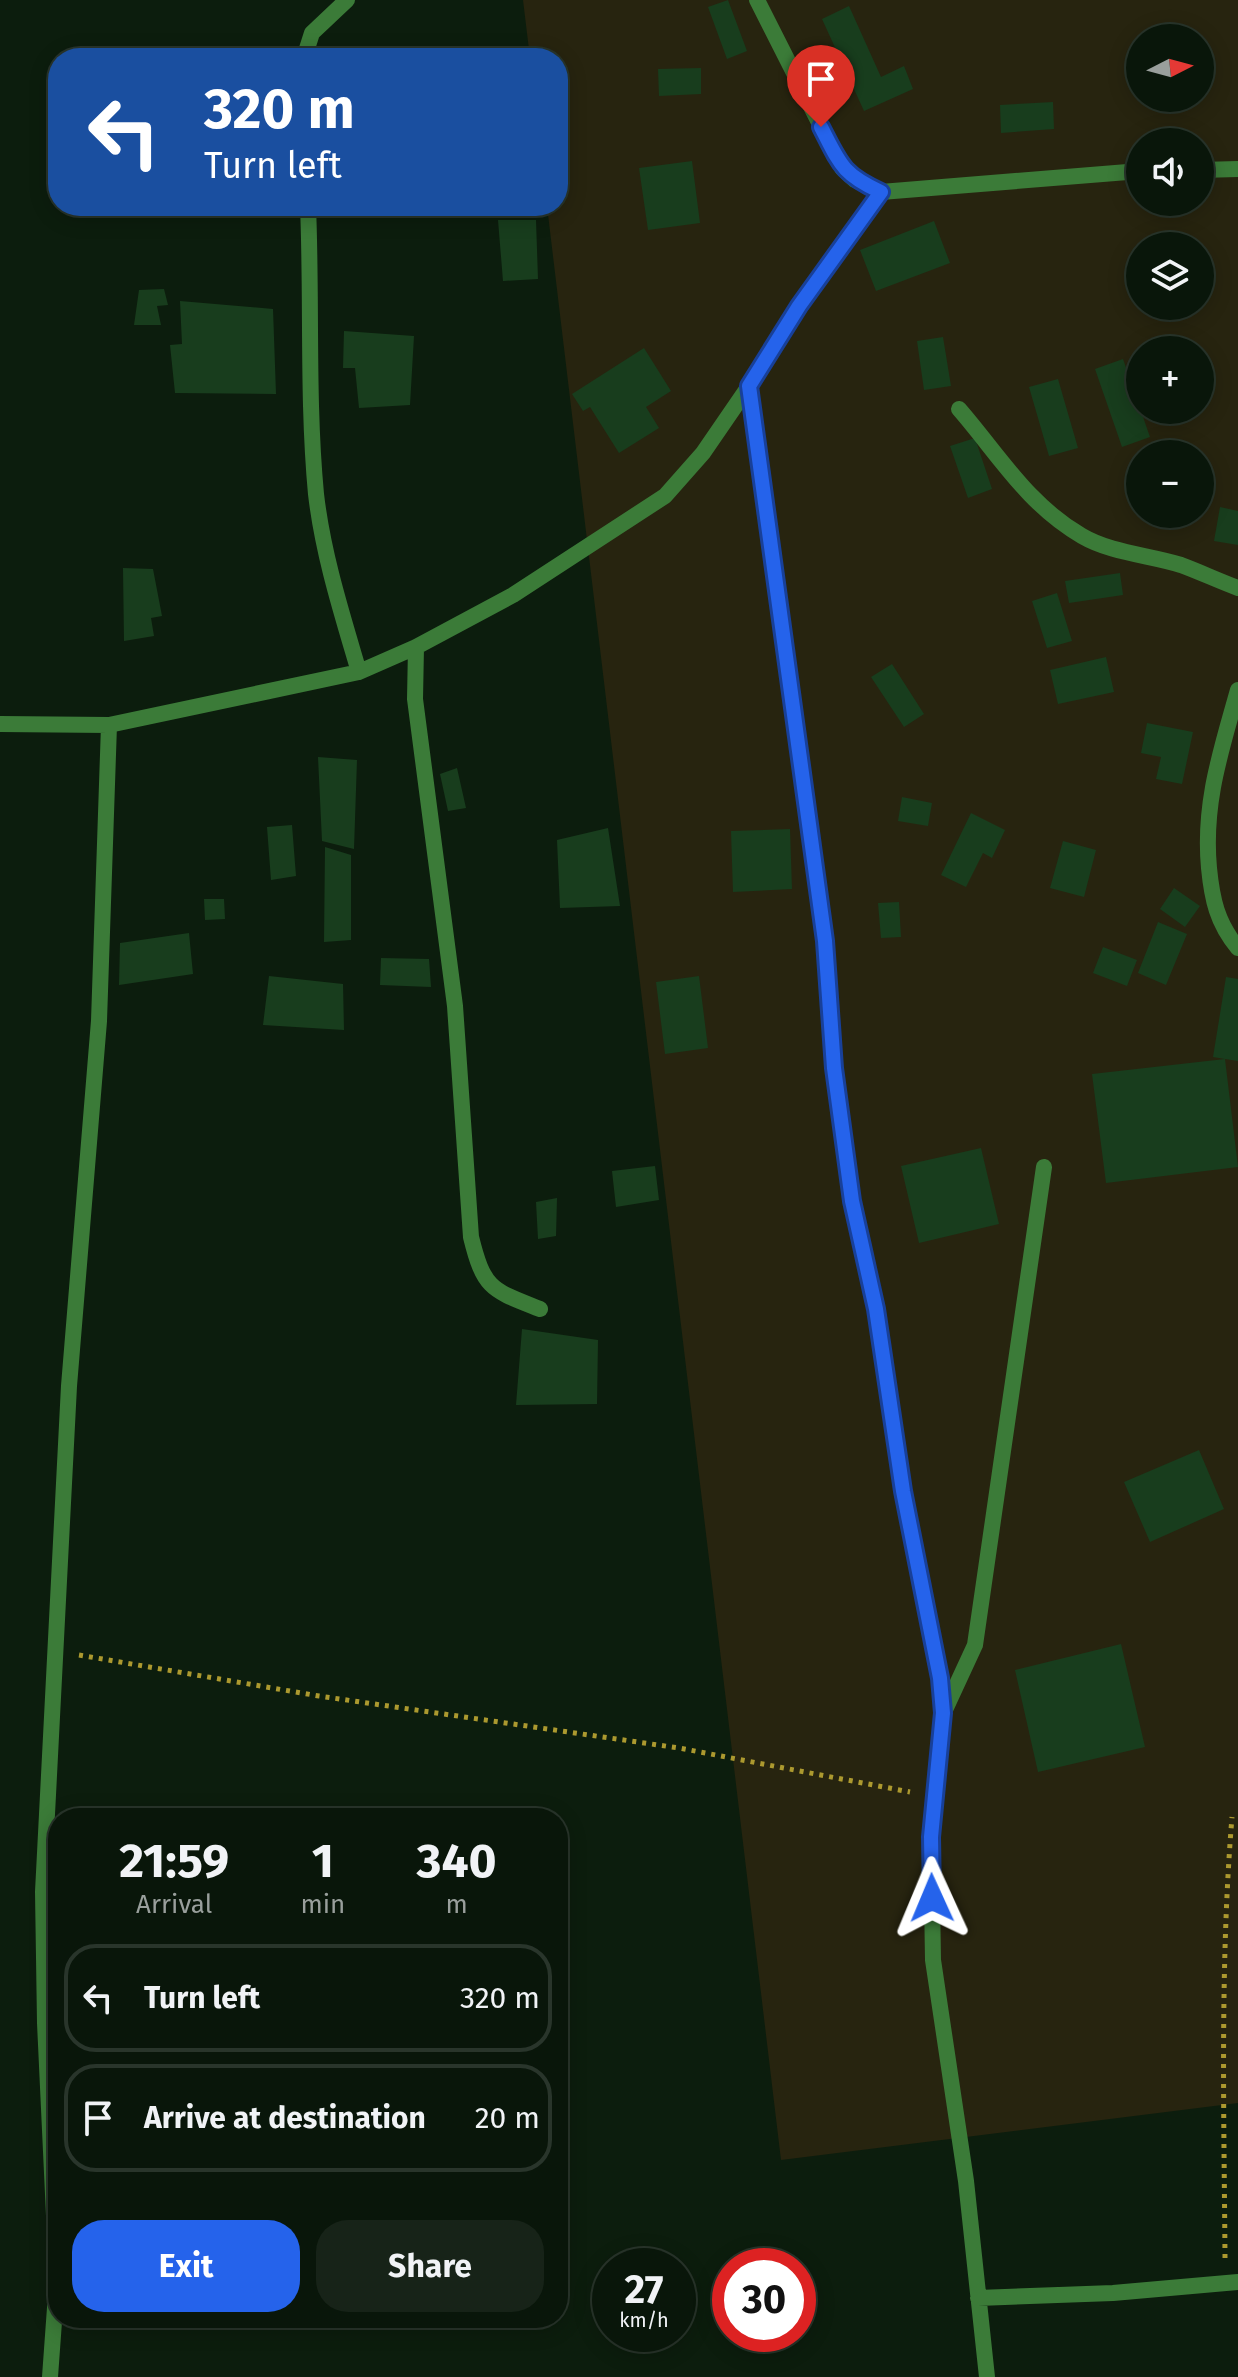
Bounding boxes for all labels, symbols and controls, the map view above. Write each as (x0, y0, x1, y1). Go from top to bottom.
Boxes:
north arrow (1126, 24, 1214, 112)
map controls (1126, 24, 1214, 528)
pin (787, 45, 855, 127)
icon: arrive (799, 57, 843, 101)
text: 320 m (204, 76, 355, 143)
icon: left (72, 80, 176, 184)
button: sound (1126, 128, 1214, 216)
text: Turn left (204, 144, 342, 188)
button: layers (1126, 232, 1214, 320)
button: + (1126, 336, 1214, 424)
button: − (1126, 440, 1214, 528)
text: 21:59 (119, 1832, 229, 1890)
text: 1 (312, 1832, 334, 1890)
text: 340 (417, 1832, 497, 1890)
position arrow (890, 1856, 974, 1940)
text: Arrival (136, 1889, 212, 1920)
text: min (300, 1889, 345, 1920)
text: m (445, 1889, 468, 1920)
icon: left (76, 1976, 120, 2020)
text: Turn left (144, 1980, 260, 2016)
text: 320 m (460, 1980, 540, 2016)
icon: arrive (76, 2096, 120, 2140)
text: Arrive at destination (144, 2100, 426, 2136)
text: 20 m (475, 2100, 540, 2136)
button: Exit (72, 2220, 300, 2312)
button: Share (316, 2220, 544, 2312)
speed limit sign: 30 (712, 2248, 816, 2352)
text: 27 (625, 2266, 664, 2314)
text: km/h (619, 2308, 669, 2332)

